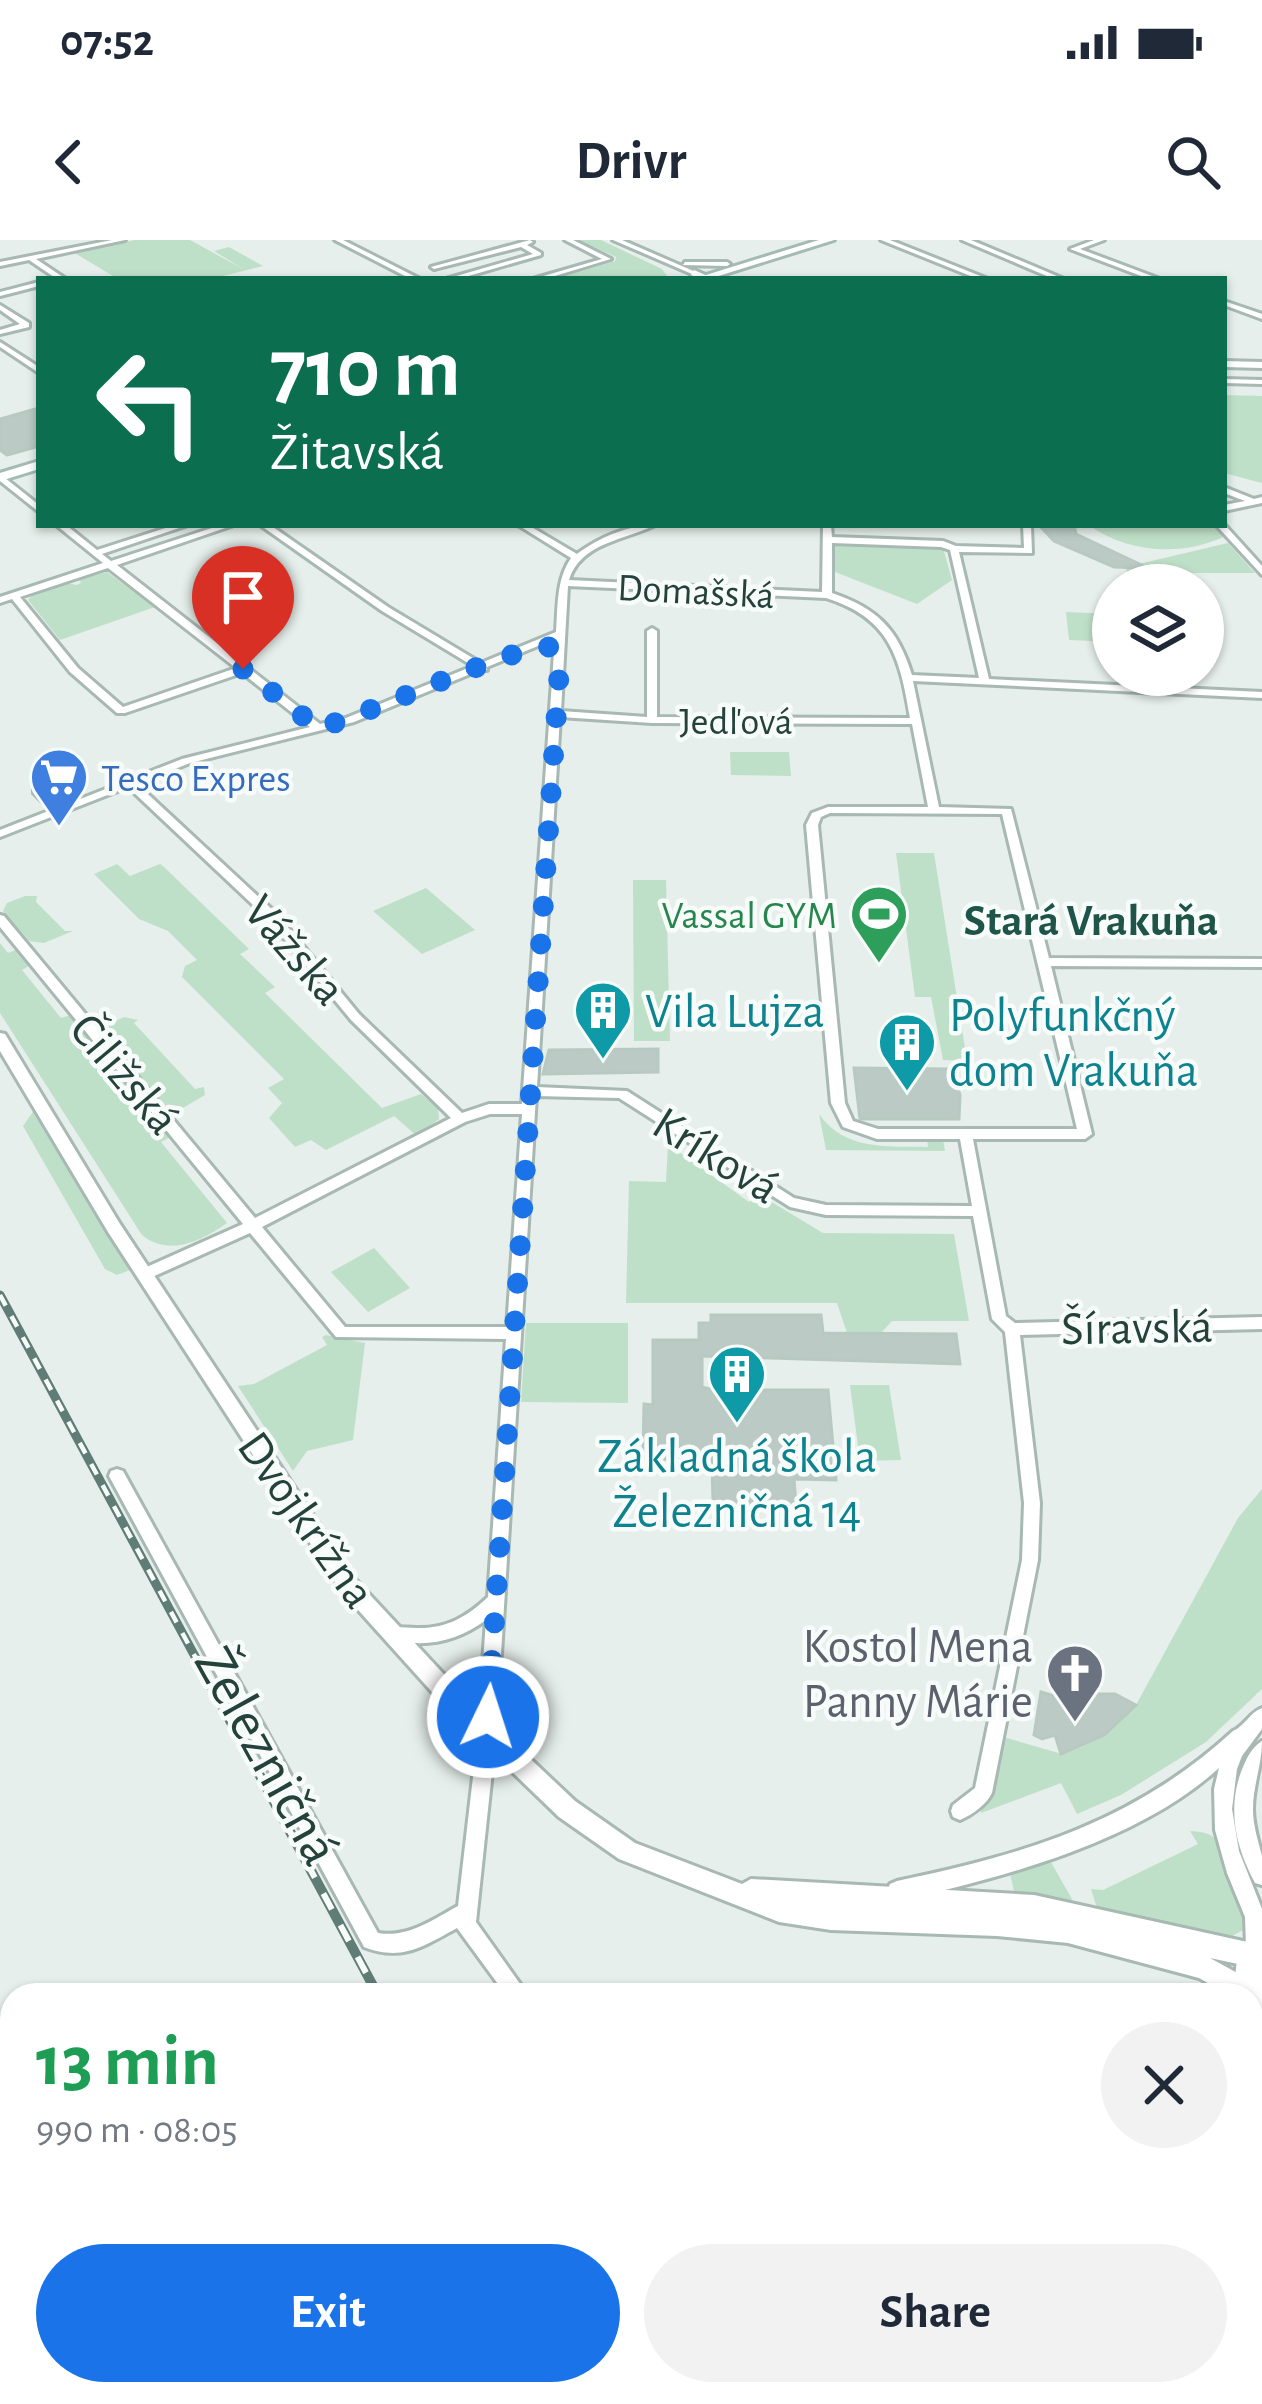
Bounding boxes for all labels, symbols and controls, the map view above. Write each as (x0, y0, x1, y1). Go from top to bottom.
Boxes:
text: 07:52 (60, 19, 154, 64)
icon: back (36, 129, 102, 195)
icon: search (1160, 129, 1226, 195)
text: Drivr (576, 135, 686, 189)
icon: left (72, 324, 228, 480)
text: 710 m (270, 328, 461, 412)
text: Žitavská (270, 426, 444, 480)
pin (192, 546, 294, 669)
icon: arrive (210, 564, 276, 630)
map controls (1092, 564, 1224, 696)
button: layers (1092, 564, 1224, 696)
street label: Domašská (616, 569, 775, 616)
street label: Jedľová (679, 703, 793, 742)
supermarket icon: Tesco Expres (28, 746, 90, 828)
place label: Tesco Expres (101, 760, 291, 799)
sports icon: Vassal GYM (848, 883, 910, 965)
street label: Vážska (234, 887, 354, 1015)
place label: Vassal GYM (661, 897, 837, 936)
district label: Stará Vrakuňa (964, 899, 1218, 944)
building icon: Vila Lujza (572, 979, 634, 1061)
place label: Vila Lujza (645, 989, 825, 1037)
place label: Polyfunkčný dom Vrakuňa (949, 993, 1198, 1096)
street label: Čiližská (60, 1003, 190, 1144)
building icon: Polyfunkčný dom Vrakuňa (876, 1011, 938, 1093)
street label: Kríková (644, 1099, 787, 1214)
street label: Šíravská (1061, 1300, 1213, 1354)
building icon: Základná škola Železničná 14 (706, 1343, 768, 1425)
street label: Dvojkrížna (228, 1424, 383, 1617)
place label: Základná škola Železničná 14 (597, 1434, 877, 1537)
place label: Kostol Mena Panny Márie (803, 1624, 1033, 1727)
street label: Železničná (184, 1636, 352, 1875)
church icon: Kostol Mena Panny Márie (1044, 1642, 1106, 1724)
position arrow (425, 1654, 551, 1780)
button: close (1101, 2022, 1227, 2148)
text: 13 min (36, 2026, 219, 2098)
text: 990 m · 08:05 (36, 2111, 238, 2150)
button: Exit (36, 2244, 620, 2382)
button: Share (644, 2244, 1227, 2382)

